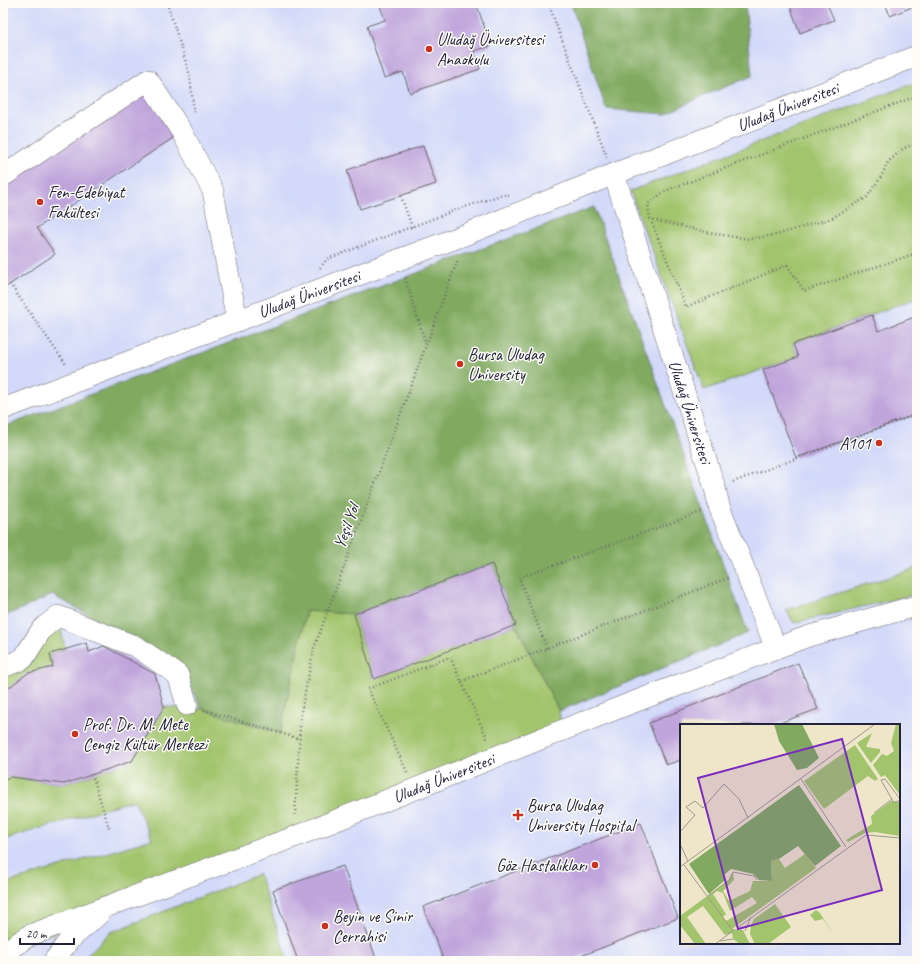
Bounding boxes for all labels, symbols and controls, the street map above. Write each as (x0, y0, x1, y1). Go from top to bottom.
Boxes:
place label: Uludağ Üniversitesi Anaokulu (437, 29, 546, 70)
marker: Uludağ Üniversitesi Anaokulu (424, 44, 434, 54)
street label: Uludağ Üniversitesi (734, 77, 843, 136)
place label: Fen-Edebiyat Fakültesi (48, 182, 127, 223)
marker: Fen-Edebiyat Fakültesi (35, 197, 45, 207)
street label: Uludağ Üniversitesi (255, 265, 365, 323)
place label: Bursa Uludag University (468, 344, 545, 385)
street label: Uludağ Üniversitesi (664, 358, 717, 468)
marker: Bursa Uludag University (455, 359, 465, 369)
place label: A101 (840, 433, 872, 454)
marker: A101 (874, 438, 884, 448)
street label: Yeşil Yol (329, 498, 365, 551)
place label: Prof. Dr. M. Mete Cengiz Kültür Merkezi (83, 714, 210, 755)
inset map (680, 724, 900, 944)
marker: Prof. Dr. M. Mete Cengiz Kültür Merkezi (70, 729, 80, 739)
street label: Uludağ Üniversitesi (390, 748, 499, 808)
place label: Bursa Uludag University Hospital (527, 795, 637, 836)
marker: Bursa Uludag University Hospital (512, 809, 524, 821)
place label: Göz Hastalıkları (496, 855, 588, 876)
marker: Göz Hastalıkları (590, 860, 600, 870)
place label: Beyin ve Sinir Cerrahisi (333, 906, 414, 947)
scale bar (20, 920, 74, 946)
marker: Beyin ve Sinir Cerrahisi (320, 921, 330, 931)
text: 20 m (26, 926, 48, 942)

